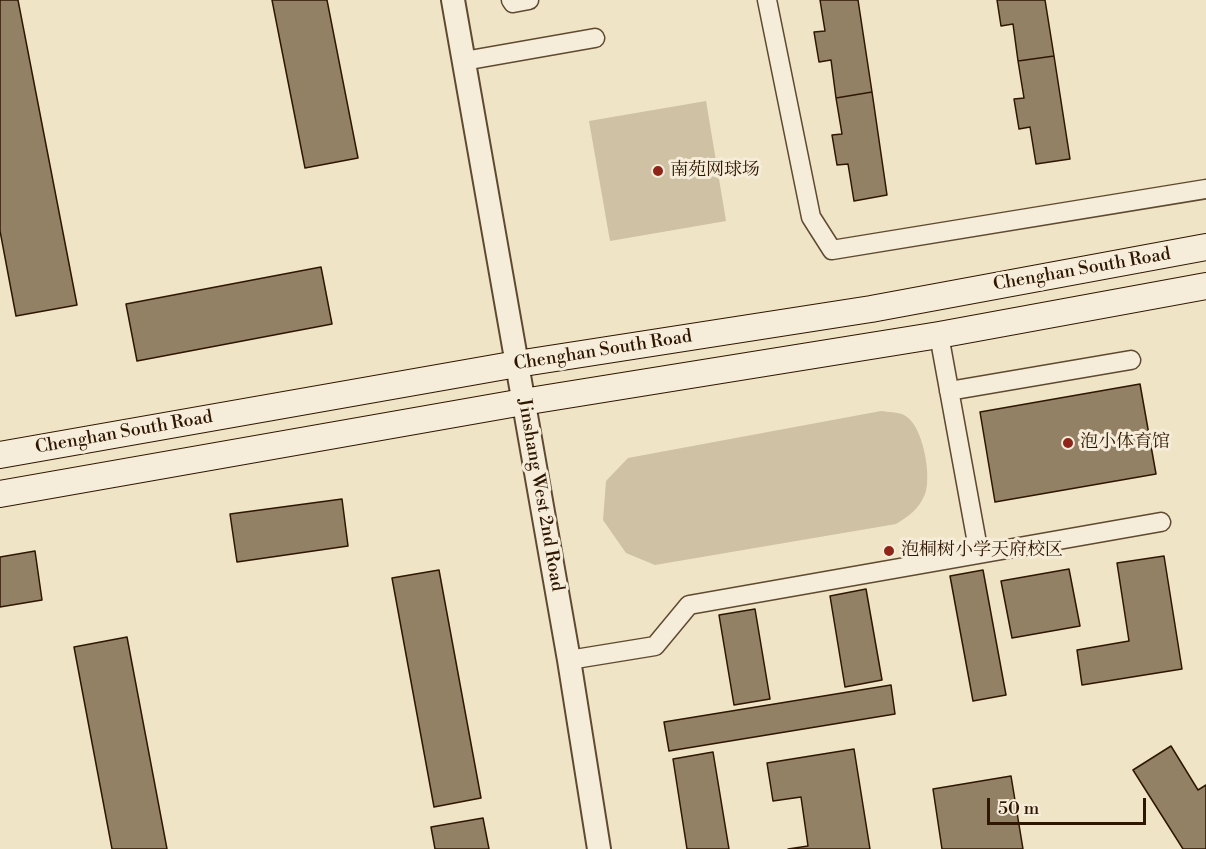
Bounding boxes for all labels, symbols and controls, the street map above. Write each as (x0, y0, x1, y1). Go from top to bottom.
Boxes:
place label: 南苑网球场 (670, 160, 760, 182)
marker: 南苑网球场 (651, 164, 665, 178)
street label: Chenghan South Road (992, 244, 1172, 296)
street label: Chenghan South Road (512, 326, 694, 376)
street label: Jinshang West 2nd Road (512, 397, 568, 593)
street label: Chenghan South Road (34, 407, 214, 459)
place label: 泡小体育馆 (1080, 432, 1170, 454)
marker: 泡小体育馆 (1061, 436, 1075, 450)
place label: 泡桐树小学天府校区 (901, 540, 1063, 562)
marker: 泡桐树小学天府校区 (882, 544, 896, 558)
scale bar (990, 786, 1149, 824)
text: 50 m (998, 797, 1039, 820)

